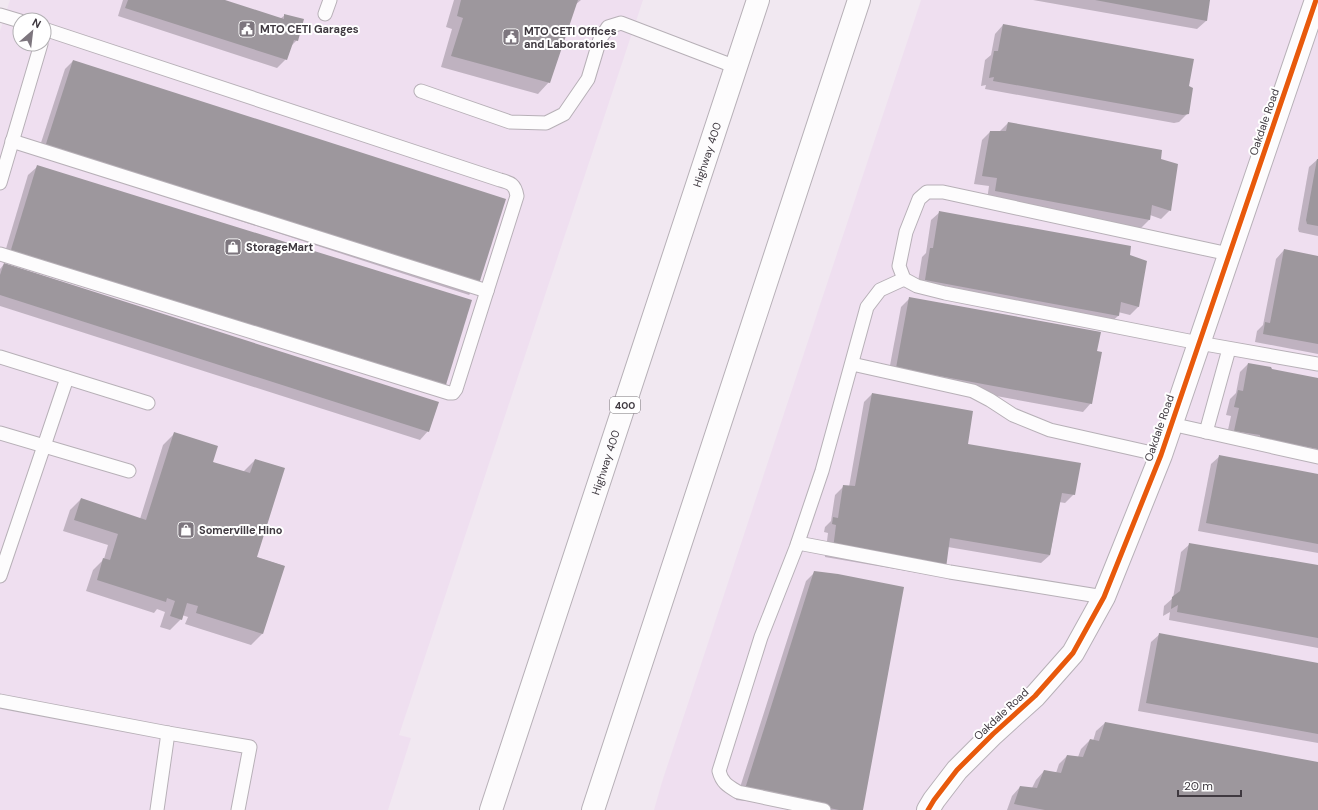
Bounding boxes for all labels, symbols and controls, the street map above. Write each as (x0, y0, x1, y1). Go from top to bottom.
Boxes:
north arrow (12, 12, 52, 52)
text: N (30, 15, 44, 31)
public building icon: MTO CETI Garages (237, 19, 257, 39)
place label: MTO CETI Garages (260, 22, 359, 36)
place label: MTO CETI Offices and Laboratories (524, 24, 617, 51)
public building icon: MTO CETI Offices and Laboratories (501, 27, 521, 47)
street label: Oakdale Road (1246, 87, 1282, 157)
street label: Highway 400 (690, 120, 724, 189)
shop icon: StorageMart (223, 237, 243, 257)
place label: StorageMart (246, 240, 314, 254)
street label: Oakdale Road (1141, 393, 1177, 463)
road number: 400 (610, 397, 640, 413)
street label: Highway 400 (588, 428, 623, 497)
shop icon: Somerville Hino (176, 520, 196, 540)
place label: Somerville Hino (199, 523, 283, 537)
street label: Oakdale Road (971, 685, 1031, 743)
scale bar (1178, 772, 1241, 798)
text: 20 m (1184, 778, 1213, 794)

